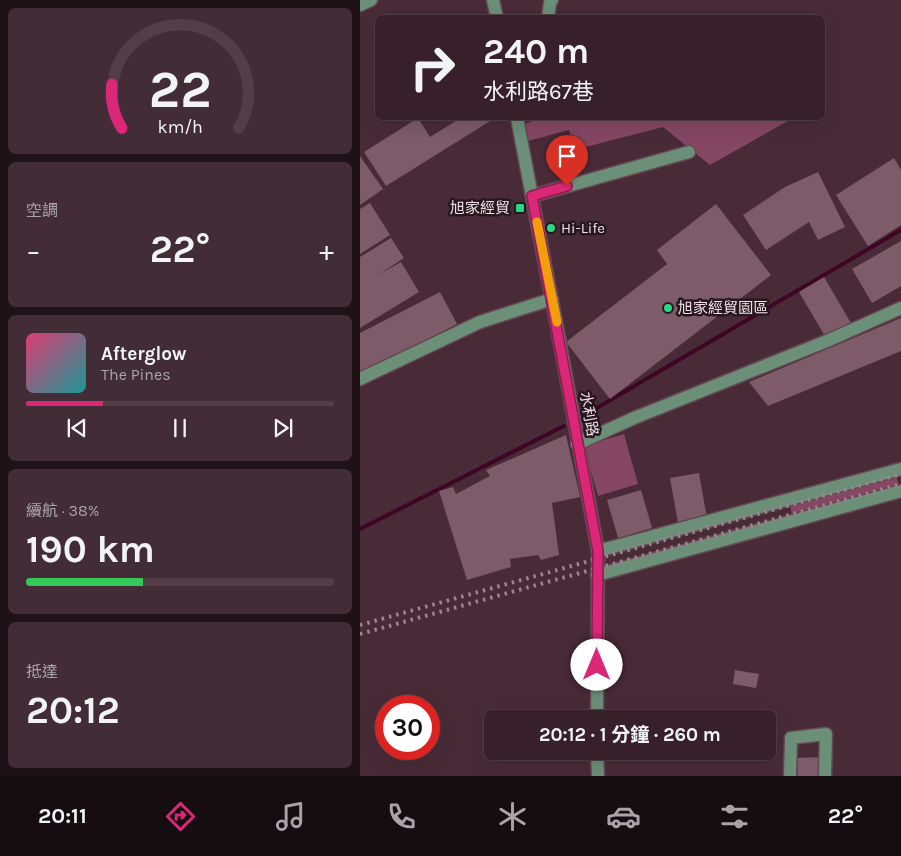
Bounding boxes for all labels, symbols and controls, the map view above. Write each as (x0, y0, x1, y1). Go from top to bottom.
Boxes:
text: 240 m (483, 31, 589, 72)
icon: right (400, 35, 465, 100)
text: 22 (149, 59, 211, 120)
text: 水利路67巷 (483, 79, 594, 105)
text: km/h (157, 117, 203, 138)
pin (546, 135, 588, 186)
icon: arrive (553, 142, 581, 170)
place label: 旭家經貿 (450, 199, 510, 217)
text: 空調 (26, 201, 58, 220)
marker: 旭家經貿 (514, 202, 526, 214)
place label: Hi-Life (561, 219, 605, 237)
marker: Hi-Life (545, 222, 557, 234)
text: 22° (150, 227, 210, 272)
text: − (26, 234, 41, 267)
text: + (319, 234, 334, 267)
place label: 旭家經貿園區 (678, 299, 768, 317)
marker: 旭家經貿園區 (662, 302, 674, 314)
text: Afterglow (101, 343, 187, 365)
text: The Pines (101, 365, 171, 384)
street label: 水利路 (576, 390, 602, 438)
icon: previous (63, 414, 91, 442)
icon: pause (166, 414, 194, 442)
icon: next (269, 414, 297, 442)
text: 續航 · 38% (26, 501, 99, 520)
text: 190 km (26, 527, 155, 572)
position arrow (570, 638, 622, 690)
text: 抵達 (26, 662, 58, 681)
text: 20:12 (26, 688, 120, 733)
speed limit sign: 30 (375, 695, 440, 760)
text: 20:12 · 1 分鐘 · 260 m (539, 724, 721, 746)
icon: directions (163, 799, 198, 834)
icon: music (273, 799, 308, 834)
icon: phone (384, 799, 419, 834)
icon: climate (495, 799, 530, 834)
icon: car (606, 799, 641, 834)
icon: filters (717, 799, 752, 834)
text: 20:11 (38, 803, 87, 829)
text: 22° (828, 803, 863, 829)

